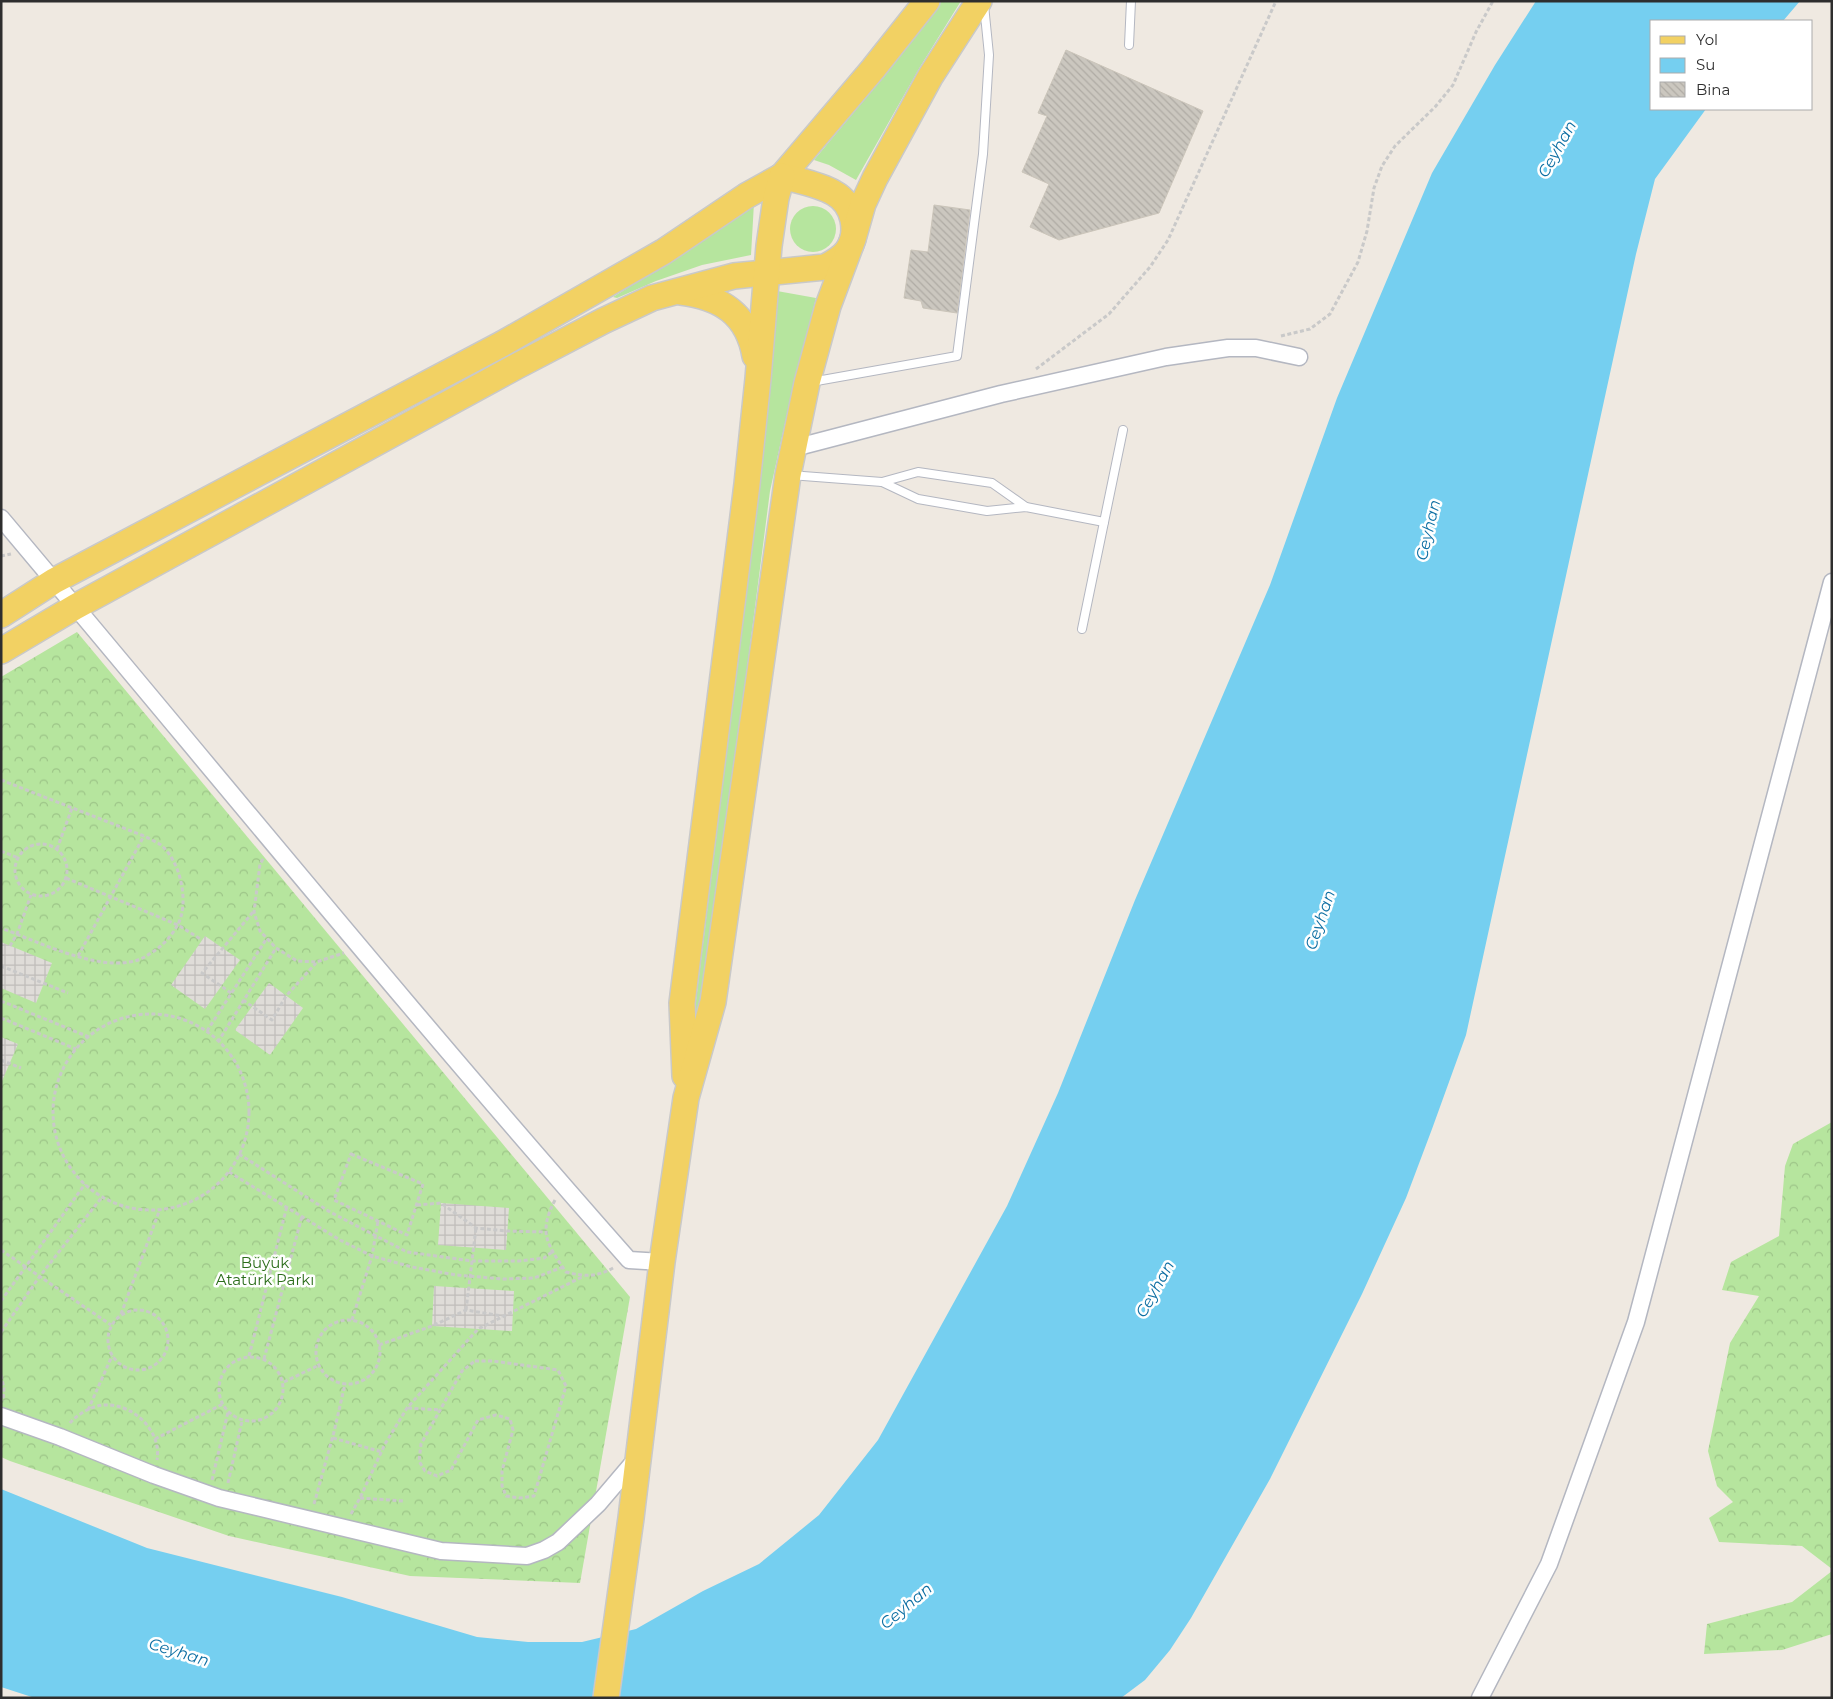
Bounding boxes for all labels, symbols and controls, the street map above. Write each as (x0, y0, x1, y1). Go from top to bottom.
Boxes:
legend (1650, 20, 1813, 110)
text: Yol (1696, 30, 1718, 49)
text: Su (1696, 55, 1715, 74)
text: Bina (1696, 80, 1730, 99)
water label: Ceyhan (1534, 117, 1580, 181)
water label: Ceyhan (1412, 498, 1444, 562)
water label: Ceyhan (1301, 888, 1339, 952)
park label: Büyük Atatürk Parkı (216, 1253, 314, 1289)
water label: Ceyhan (1132, 1257, 1178, 1321)
water label: Ceyhan (876, 1579, 936, 1633)
water label: Ceyhan (147, 1634, 211, 1670)

